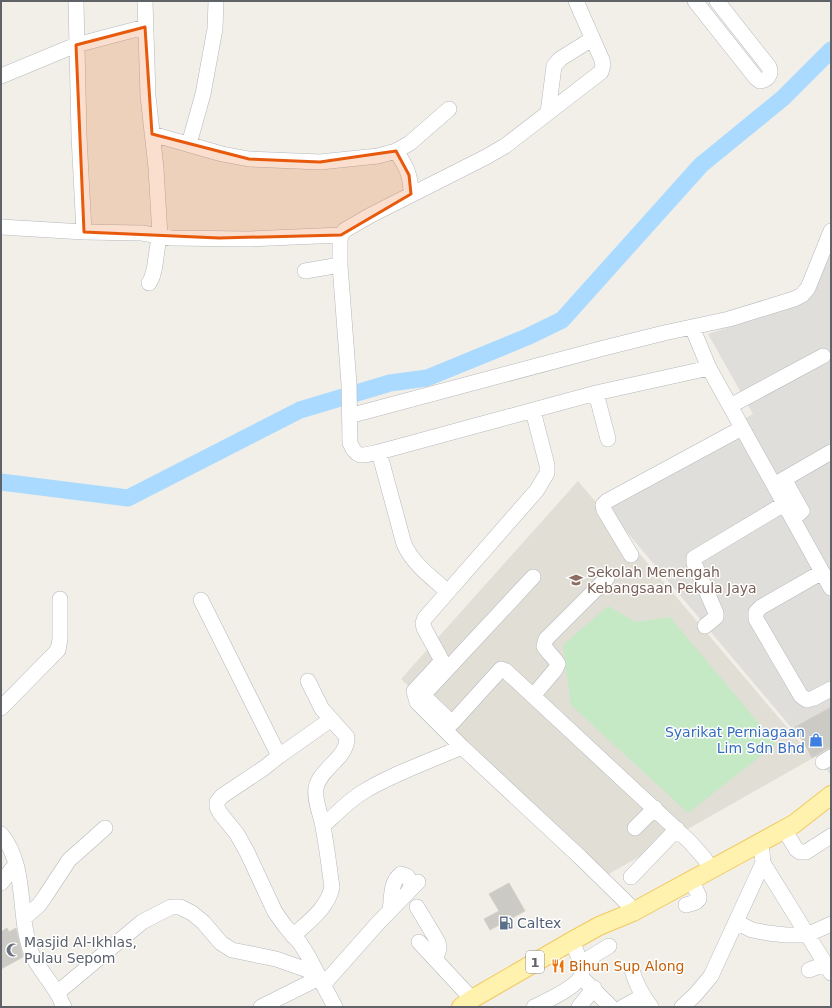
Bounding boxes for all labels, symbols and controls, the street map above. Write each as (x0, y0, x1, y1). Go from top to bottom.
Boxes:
place label: Sekolah Menengah Kebangsaan Pekula Jaya (587, 564, 757, 596)
school or university icon: Sekolah Menengah Kebangsaan Pekula Jaya (568, 572, 584, 588)
place label: Syarikat Perniagaan Lim Sdn Bhd (665, 724, 805, 756)
shop icon: Syarikat Perniagaan Lim Sdn Bhd (808, 732, 824, 748)
fuel station icon: Caltex (498, 915, 514, 931)
place label: Caltex (517, 915, 561, 931)
place label: Masjid Al-Ikhlas, Pulau Sepom (24, 934, 137, 966)
mosque icon: Masjid Al-Ikhlas, Pulau Sepom (5, 942, 21, 958)
road number: 1 (526, 951, 544, 973)
restaurant icon: Bihun Sup Along (550, 958, 566, 974)
place label: Bihun Sup Along (569, 958, 684, 974)

